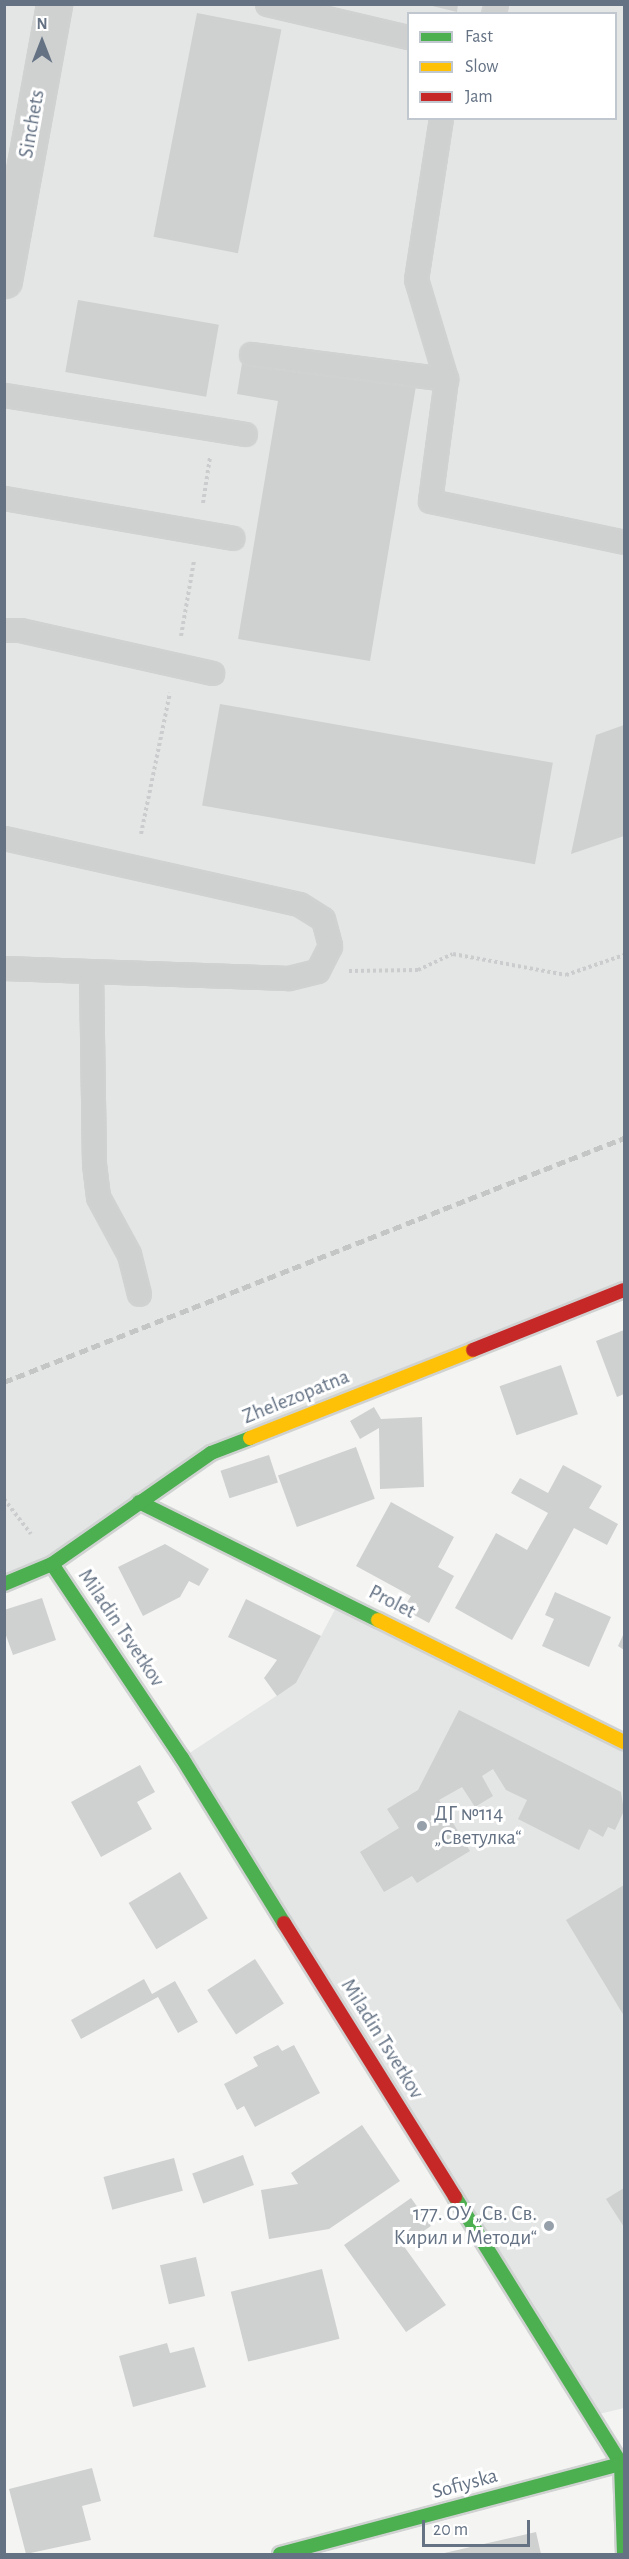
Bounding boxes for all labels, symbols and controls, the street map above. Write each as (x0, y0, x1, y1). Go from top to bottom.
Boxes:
north arrow (12, 12, 72, 72)
legend (407, 12, 617, 120)
text: N (36, 16, 48, 32)
text: Fast (465, 28, 493, 46)
text: Slow (465, 58, 498, 76)
street label: Sinchets (14, 88, 50, 160)
text: Jam (465, 88, 493, 106)
street label: Zhelezopatna (239, 1364, 353, 1430)
street label: Miladin Tsvetkov (72, 1564, 170, 1692)
street label: Prolet (364, 1580, 420, 1624)
place label: ДГ №114 „Светулка“ (434, 1801, 522, 1851)
marker: ДГ №114 „Светулка“ (415, 1819, 429, 1833)
street label: Miladin Tsvetkov (335, 1974, 429, 2104)
place label: 177. ОУ „Св. Св. Кирил и Методи“ (393, 2201, 537, 2251)
marker: 177. ОУ „Св. Св. Кирил и Методи“ (542, 2219, 556, 2233)
street label: Sofiyska (430, 2463, 500, 2505)
scale bar (425, 2508, 533, 2546)
text: 20 m (433, 2521, 468, 2539)

